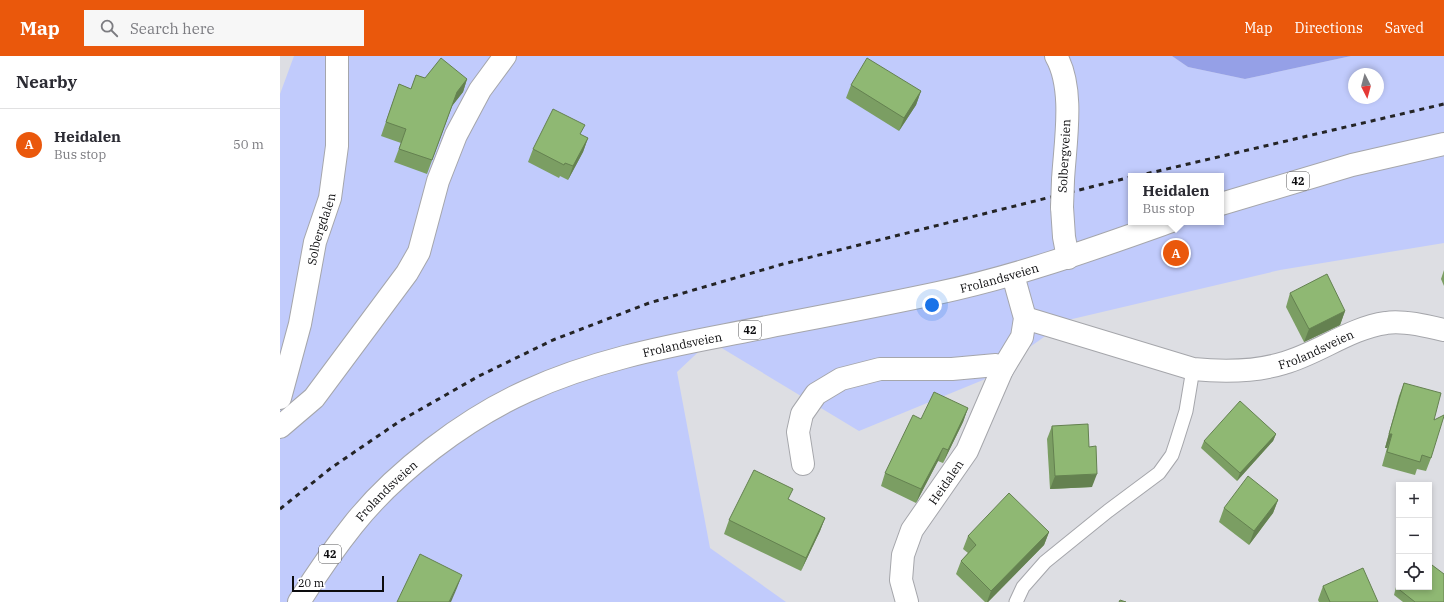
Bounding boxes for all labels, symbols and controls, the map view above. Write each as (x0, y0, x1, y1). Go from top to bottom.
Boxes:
search box (84, 10, 364, 46)
text: Map (20, 16, 60, 40)
icon: search (98, 17, 120, 39)
text: Search here (130, 19, 214, 38)
text: Map (1244, 19, 1273, 37)
text: Directions (1295, 19, 1363, 37)
text: Saved (1385, 19, 1424, 37)
north arrow (1348, 68, 1384, 104)
text: Nearby (16, 71, 77, 93)
street label: Solbergveien (1055, 118, 1073, 193)
text: Heidalen (54, 127, 121, 146)
text: A (24, 136, 34, 153)
text: 50 m (233, 136, 264, 153)
text: Bus stop (54, 146, 106, 163)
road number: 42 (1287, 172, 1309, 190)
popup (1128, 173, 1224, 225)
text: Heidalen (1142, 181, 1210, 200)
street label: Solbergdalen (303, 192, 338, 266)
text: Bus stop (1142, 200, 1195, 217)
pin: A (1163, 238, 1189, 268)
street label: Frolandsveien (958, 259, 1041, 295)
your location (922, 295, 942, 315)
road number: 42 (739, 321, 761, 339)
street label: Frolandsveien (1276, 326, 1356, 372)
street label: Frolandsveien (641, 328, 724, 360)
street label: Heidalen (925, 456, 966, 507)
street label: Frolandsveien (352, 457, 420, 524)
map controls (1396, 482, 1432, 590)
button: + (1396, 482, 1432, 518)
button: − (1396, 518, 1432, 554)
road number: 42 (319, 545, 341, 563)
button: locate (1396, 554, 1432, 590)
scale bar (292, 574, 384, 593)
text: 20 m (298, 576, 324, 590)

